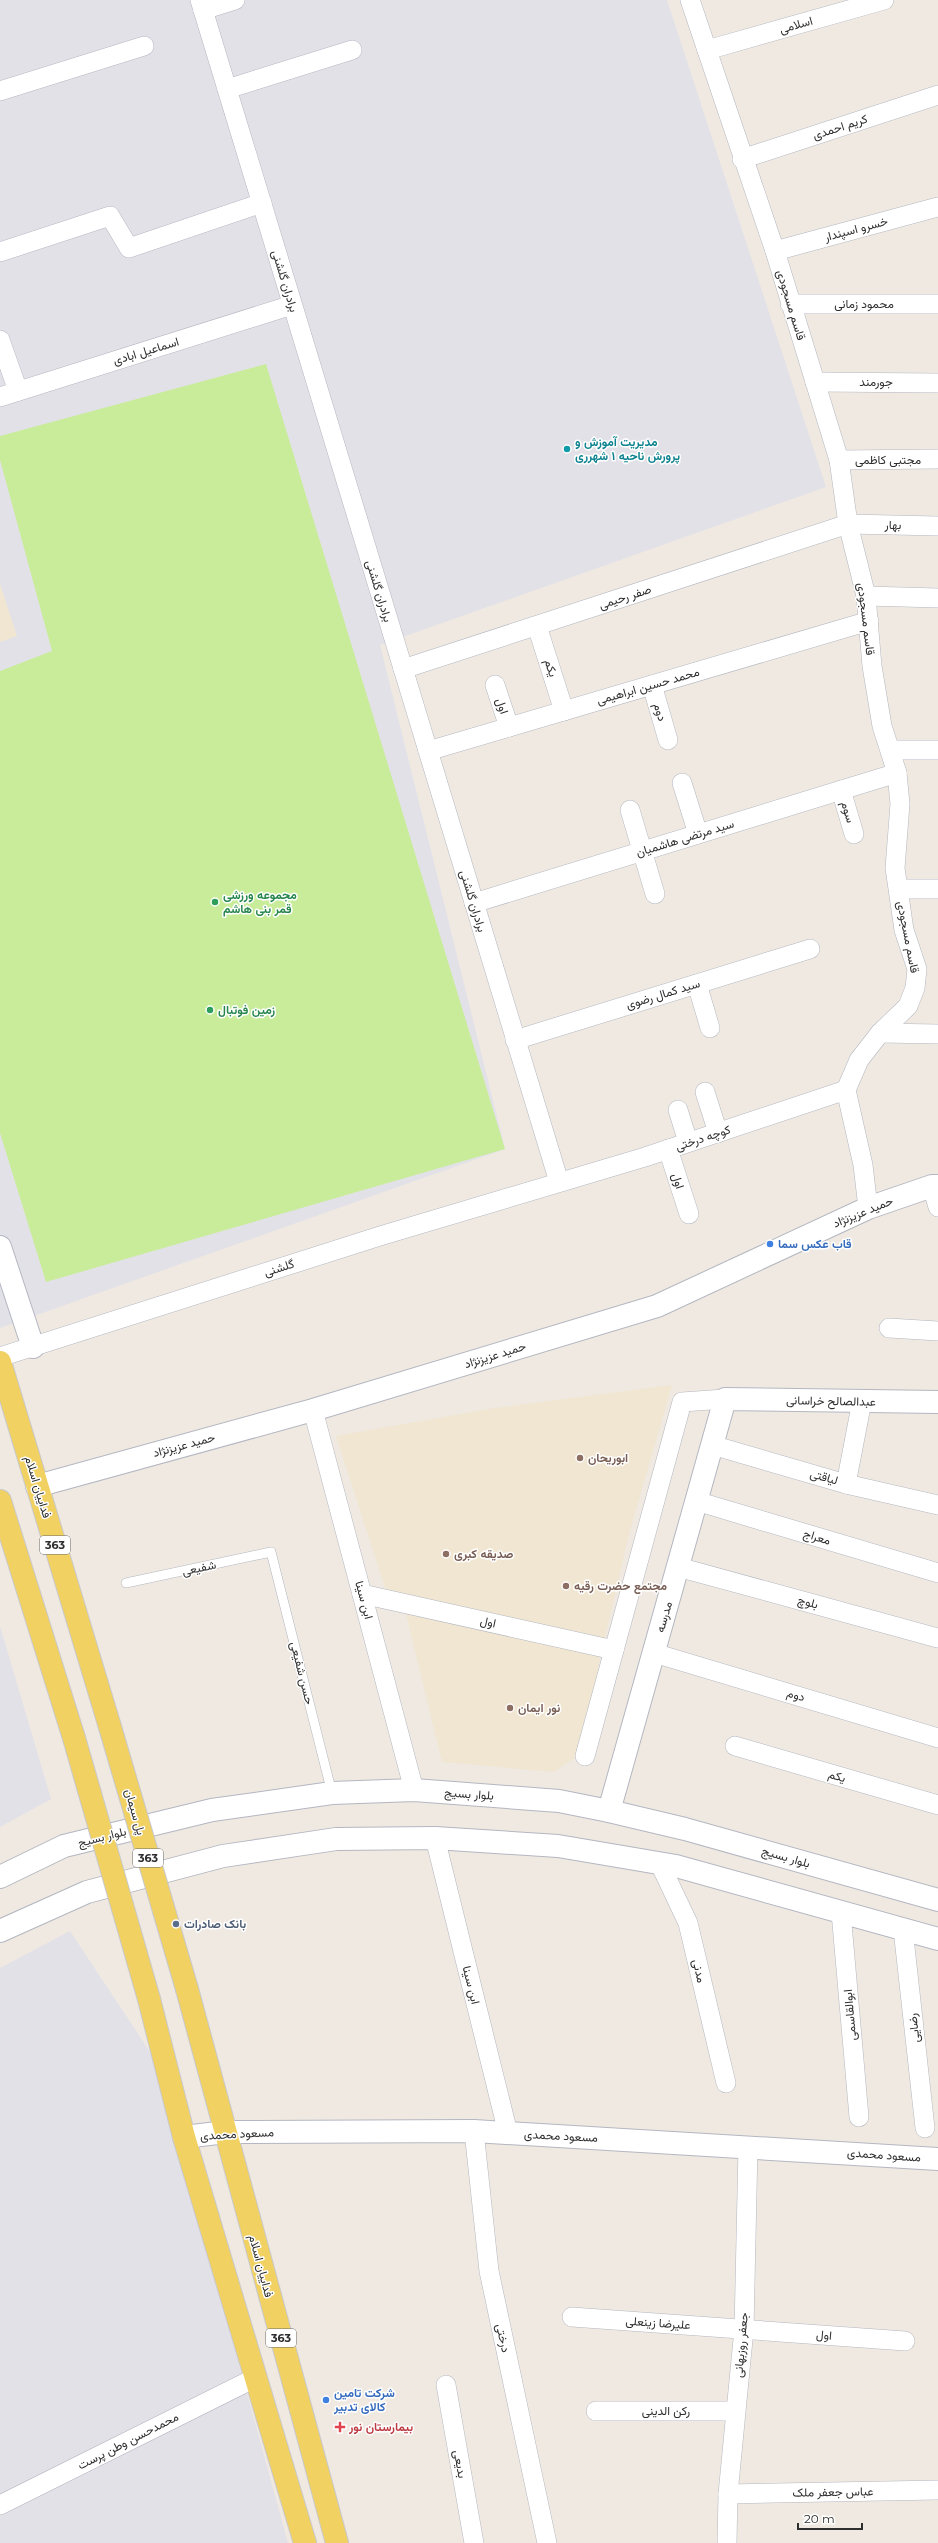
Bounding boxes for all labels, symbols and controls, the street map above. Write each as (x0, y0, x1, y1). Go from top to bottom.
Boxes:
street label: اسلامی (777, 13, 815, 37)
street label: کریم احمدی (810, 111, 870, 143)
street label: خسرو اسپندار (822, 213, 889, 245)
street label: برادران گلشنی (268, 248, 302, 314)
street label: قاسم مسجودی (773, 268, 809, 342)
street label: محمود زمانی (834, 296, 894, 312)
street label: اسماعیل ابادی (111, 333, 181, 369)
street label: جورمند (859, 374, 893, 390)
place label: مدیریت آموزش و پرورش ناحیه ۱ شهرری (575, 434, 680, 464)
marker: مدیریت آموزش و پرورش ناحیه ۱ شهرری (562, 444, 572, 454)
street label: مجتبی کاظمی (855, 452, 921, 468)
street label: بهار (883, 517, 902, 533)
street label: برادران گلشنی (362, 558, 396, 624)
street label: صفر رحیمی (597, 581, 653, 613)
street label: قاسم مسجودی (854, 582, 878, 656)
street label: یکم (541, 657, 561, 679)
street label: محمد حسین ابراهیمی (595, 664, 701, 708)
street label: اول (492, 696, 512, 716)
street label: دوم (650, 701, 670, 723)
street label: سوم (837, 799, 859, 825)
street label: سید مرتضی هاشمیان (634, 815, 736, 861)
street label: برادران گلشنی (456, 868, 490, 934)
place label: مجموعه ورزشی قمر بنی هاشم (223, 887, 297, 917)
marker: مجموعه ورزشی قمر بنی هاشم (210, 897, 220, 907)
street label: قاسم مسجودی (893, 900, 923, 974)
street label: سید کمال رضوی (624, 975, 702, 1013)
place label: زمین فوتبال (218, 1002, 275, 1018)
marker: زمین فوتبال (205, 1005, 215, 1015)
street label: کوچه درختی (673, 1122, 733, 1154)
street label: اول (668, 1171, 688, 1191)
street label: حمید عزیزنژاد (830, 1193, 896, 1231)
place label: قاب عکس سما (778, 1236, 852, 1251)
marker: قاب عکس سما (765, 1239, 775, 1249)
street label: گلشنی (262, 1256, 296, 1280)
street label: حمید عزیزنژاد (462, 1338, 528, 1372)
street label: عبدالصالح خراسانی (786, 1392, 876, 1411)
street label: حمید عزیزنژاد (151, 1429, 217, 1461)
place label: ابوریحان (588, 1450, 628, 1466)
marker: ابوریحان (575, 1453, 585, 1463)
street label: فداییان اسلام (21, 1454, 55, 1520)
street label: لیاقتی (808, 1465, 840, 1489)
street label: معراج (801, 1525, 833, 1550)
road number: 363 (40, 1536, 70, 1554)
place label: صدیقه کبری (454, 1546, 513, 1562)
marker: صدیقه کبری (441, 1549, 451, 1559)
street label: شفیعی (180, 1557, 218, 1579)
place label: مجتمع حضرت رقیه (574, 1578, 667, 1594)
street label: ابن سینا (351, 1579, 377, 1621)
marker: مجتمع حضرت رقیه (561, 1581, 571, 1591)
street label: بلوچ (796, 1592, 820, 1613)
street label: مدرسه (652, 1600, 676, 1634)
street label: اول (479, 1613, 497, 1631)
street label: حسن شفیعی (286, 1640, 318, 1706)
street label: دوم (785, 1685, 807, 1705)
place label: نور ایمان (518, 1700, 561, 1716)
marker: نور ایمان (505, 1703, 515, 1713)
street label: یکم (826, 1766, 848, 1786)
street label: بلوار بسیج (444, 1784, 494, 1805)
street label: پل سیمان (121, 1787, 149, 1837)
street label: بلوار بسیج (76, 1823, 128, 1852)
street label: بلوار بسیج (760, 1842, 812, 1872)
road number: 363 (133, 1849, 163, 1867)
place label: بانک صادرات (184, 1916, 246, 1932)
marker: بانک صادرات (171, 1919, 181, 1929)
street label: مدنی (689, 1958, 709, 1984)
street label: ابن سینا (459, 1964, 483, 2006)
street label: ابوالقاسمی (840, 1989, 860, 2041)
street label: رضایی (905, 2012, 923, 2044)
street label: مسعود محمدی (200, 2124, 274, 2144)
street label: مسعود محمدی (524, 2126, 598, 2146)
street label: مسعود محمدی (847, 2144, 921, 2166)
street label: فداییان اسلام (245, 2233, 277, 2299)
street label: جعفر روزبهانی (730, 2312, 752, 2378)
street label: علیرضا زینعلی (625, 2313, 691, 2333)
street label: درختی (492, 2322, 514, 2354)
street label: اول (815, 2326, 833, 2344)
road number: 363 (266, 2329, 296, 2347)
place label: شرکت تامین کالای تدبیر (333, 2385, 395, 2415)
marker: شرکت تامین کالای تدبیر (321, 2395, 331, 2405)
street label: رکن الدینی (642, 2403, 690, 2419)
street label: محمدحسن وطن پرست (75, 2409, 181, 2473)
place label: بیمارستان نور (348, 2419, 413, 2435)
marker: بیمارستان نور (334, 2421, 346, 2433)
street label: بدیعی (450, 2449, 470, 2479)
street label: عباس جعفر ملک (792, 2483, 874, 2501)
scale bar (798, 2505, 862, 2531)
text: 20 m (804, 2511, 835, 2526)

